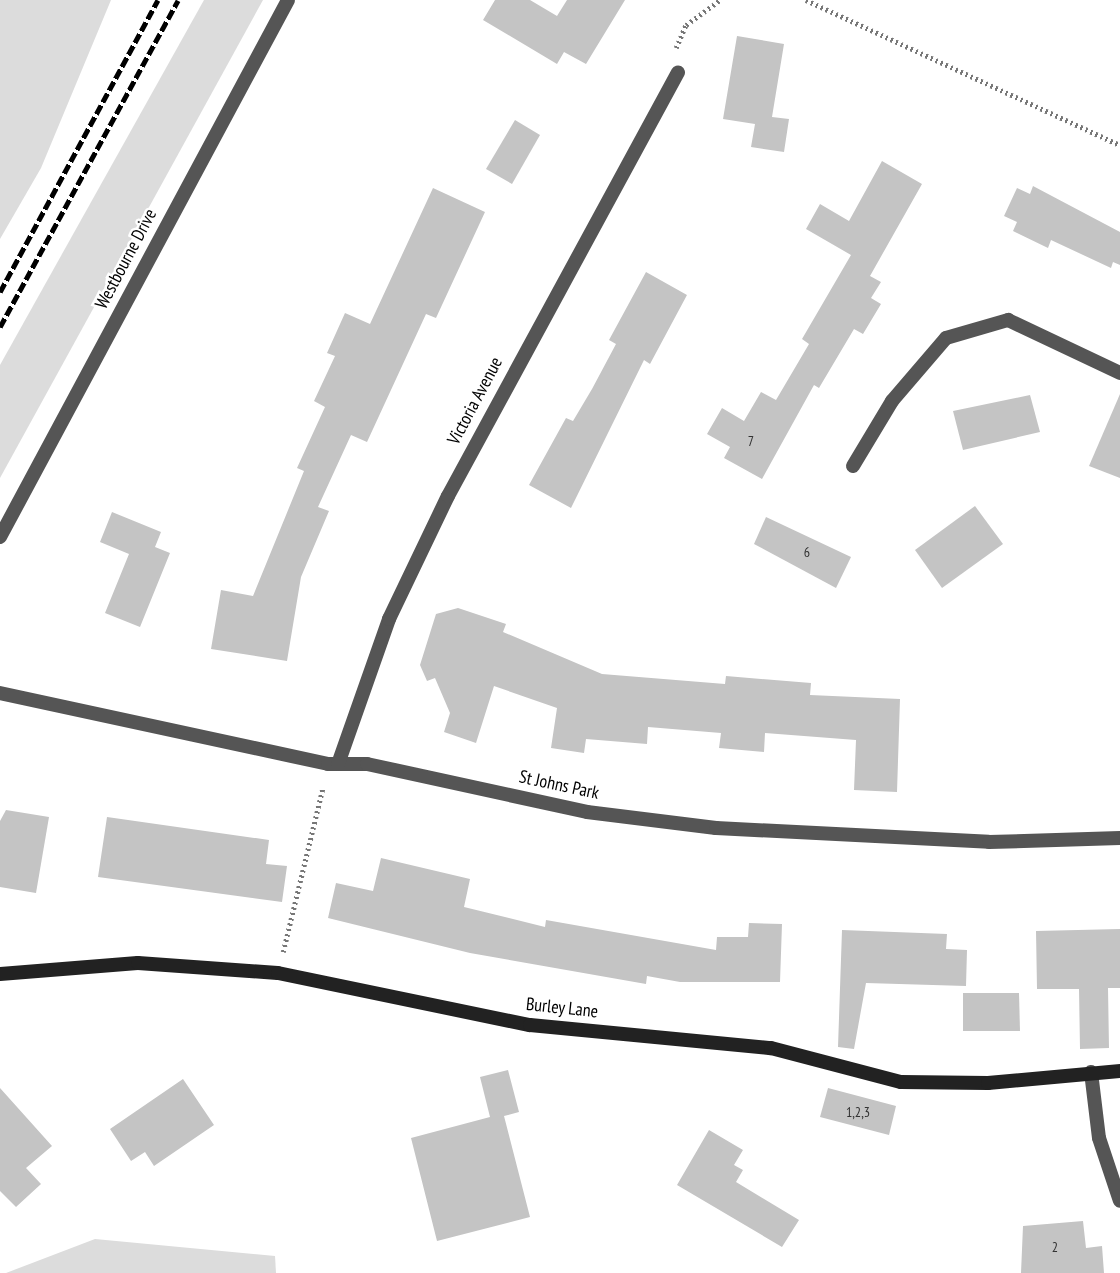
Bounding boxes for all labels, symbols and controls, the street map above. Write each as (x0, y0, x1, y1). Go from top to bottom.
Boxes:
street label: Westbourne Drive (91, 205, 161, 313)
street label: Victoria Avenue (443, 353, 507, 449)
house number: 7 (748, 433, 754, 449)
house number: 6 (804, 544, 810, 560)
street label: St Johns Park (517, 766, 601, 804)
street label: Burley Lane (525, 993, 599, 1023)
house number: 1,2,3 (846, 1104, 870, 1120)
house number: 2 (1052, 1239, 1058, 1255)

